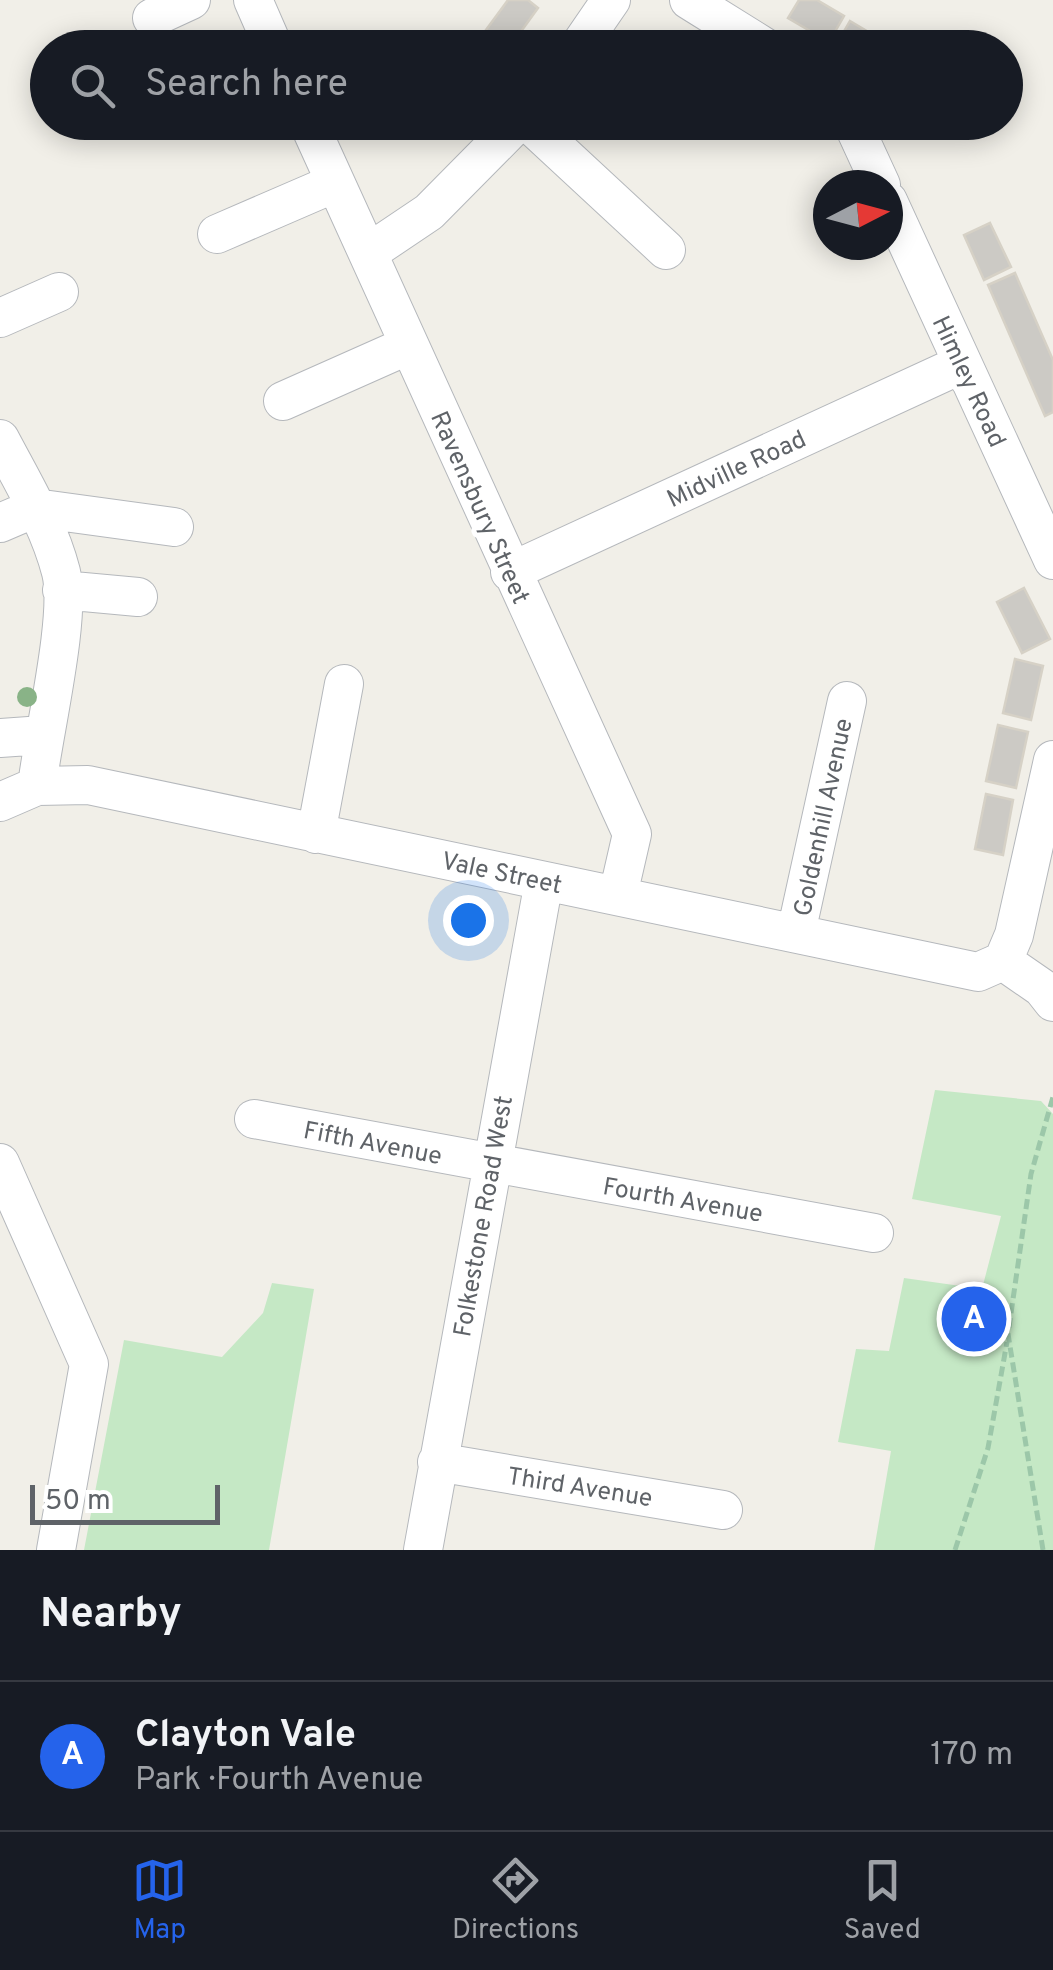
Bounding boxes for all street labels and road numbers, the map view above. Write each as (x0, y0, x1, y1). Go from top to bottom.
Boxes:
street label: Himley Road (923, 311, 1012, 453)
street label: Ravensbury Street (421, 407, 535, 610)
street label: Midville Road (663, 425, 812, 517)
street label: Goldenhill Avenue (788, 716, 862, 920)
street label: Vale Street (438, 847, 565, 903)
street label: Folkestone Road West (448, 1093, 522, 1340)
street label: Fifth Avenue (300, 1116, 444, 1174)
street label: Fourth Avenue (600, 1172, 765, 1232)
street label: Third Avenue (505, 1462, 654, 1516)

